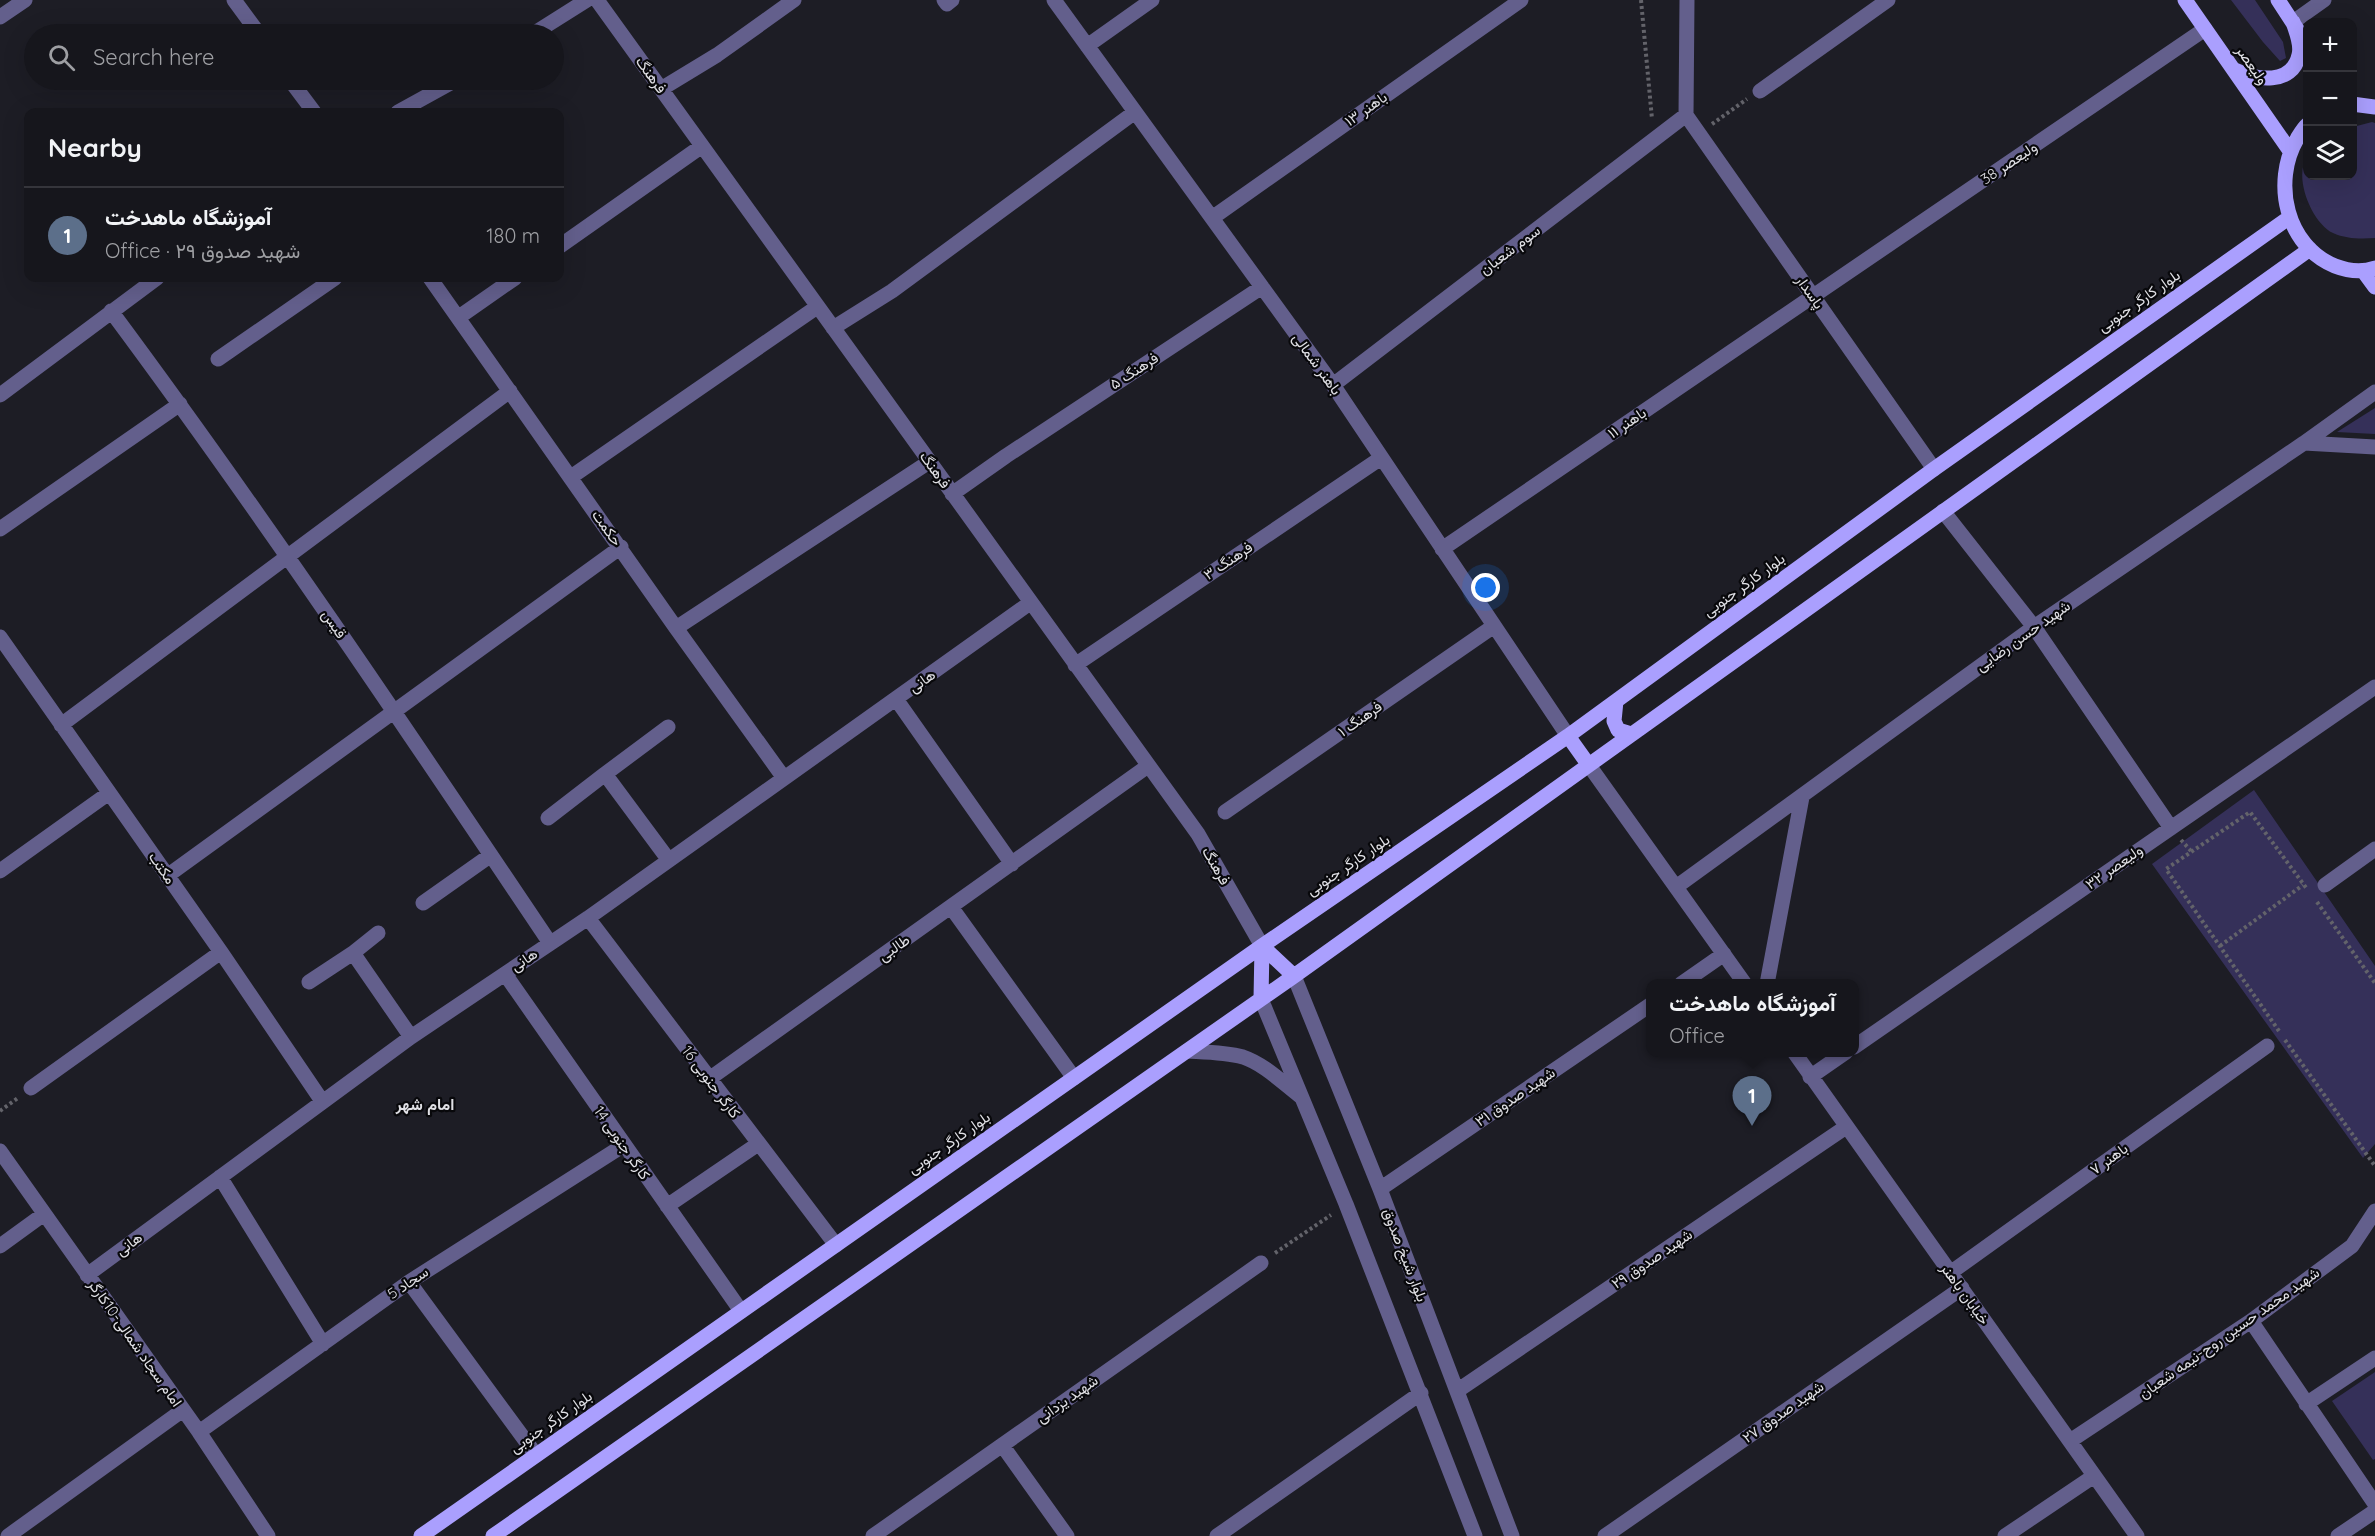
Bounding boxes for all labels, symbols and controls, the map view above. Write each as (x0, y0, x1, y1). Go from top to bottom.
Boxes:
map controls (2303, 18, 2357, 180)
button: + (2303, 18, 2357, 72)
search box (24, 24, 564, 90)
icon: search (45, 41, 78, 74)
street label: ولیعصر (2232, 41, 2273, 88)
text: Search here (93, 43, 214, 71)
street label: فرهنگ (632, 52, 671, 97)
button: − (2303, 72, 2357, 126)
street label: باهنر ۱۳ (1341, 87, 1391, 130)
button: layers (2303, 126, 2357, 180)
text: Nearby (48, 131, 142, 164)
street label: ولیعصر 38 (1977, 137, 2040, 188)
text: آموزشگاه ماهدخت (105, 203, 272, 231)
street label: سوم شعبان (1476, 220, 1545, 279)
text: 1 (64, 223, 71, 248)
text: 180 m (486, 223, 540, 248)
text: Office · شهید صدوق ۲۹ (105, 238, 300, 263)
street label: بلوار کارگر جنوبی (2094, 265, 2184, 337)
street label: پاسدار (1791, 270, 1829, 313)
street label: باهنر شمالی (1288, 329, 1346, 399)
street label: فرهنگ ۵ (1106, 348, 1162, 393)
street label: باهنر ۱۱ (1604, 403, 1650, 442)
street label: فرهنگ (916, 447, 955, 492)
street label: حکمت (588, 506, 627, 550)
street label: فرهنگ ۳ (1200, 537, 1256, 584)
street label: بلوار کارگر جنوبی (1699, 548, 1789, 622)
your location (1471, 573, 1500, 602)
street label: شهید حسن رضایی (1972, 596, 2074, 676)
street label: قیس (317, 606, 351, 642)
street label: هانی (905, 665, 939, 697)
street label: فرهنگ ۱ (1334, 697, 1386, 741)
street label: بلوار کارگر جنوبی (1302, 830, 1394, 900)
street label: ولیعصر ۳۲ (2081, 840, 2146, 893)
street label: فرهنگ (1198, 843, 1235, 888)
street label: مکتب (145, 848, 180, 887)
street label: طالبی (874, 930, 914, 966)
street label: هانی (507, 944, 541, 976)
popup (1646, 979, 1859, 1057)
text: آموزشگاه ماهدخت (1669, 989, 1836, 1017)
text: Office (1669, 1023, 1725, 1048)
street label: کارگر جنوبی 16 (677, 1042, 745, 1123)
street label: شهید صدوق ۳۱ (1471, 1063, 1559, 1130)
pin: 1 (1732, 1076, 1772, 1126)
district label: امام شهر (395, 1094, 454, 1115)
street label: کارگر جنوبی 14 (589, 1102, 655, 1184)
street label: بلوار کارگر جنوبی (904, 1107, 994, 1179)
street label: باهنر ۷ (2086, 1138, 2132, 1179)
street label: بلوار شیخ صدوق (1377, 1205, 1432, 1305)
street label: شهید صدوق ۲۹ (1608, 1224, 1696, 1293)
street label: هانی (112, 1228, 146, 1260)
street label: خیابان باهنر (1936, 1258, 1994, 1328)
street label: سجاد 5 (384, 1262, 432, 1303)
street label: شهید محمد حسین روح-نیمه شعبان (2135, 1263, 2324, 1404)
street label: امام سجاد شمالی-10کارگر (83, 1275, 187, 1411)
street label: شهید یزدانی (1032, 1370, 1102, 1428)
street label: شهید صدوق ۲۷ (1738, 1376, 1827, 1447)
street label: بلوار کارگر جنوبی (506, 1386, 596, 1458)

